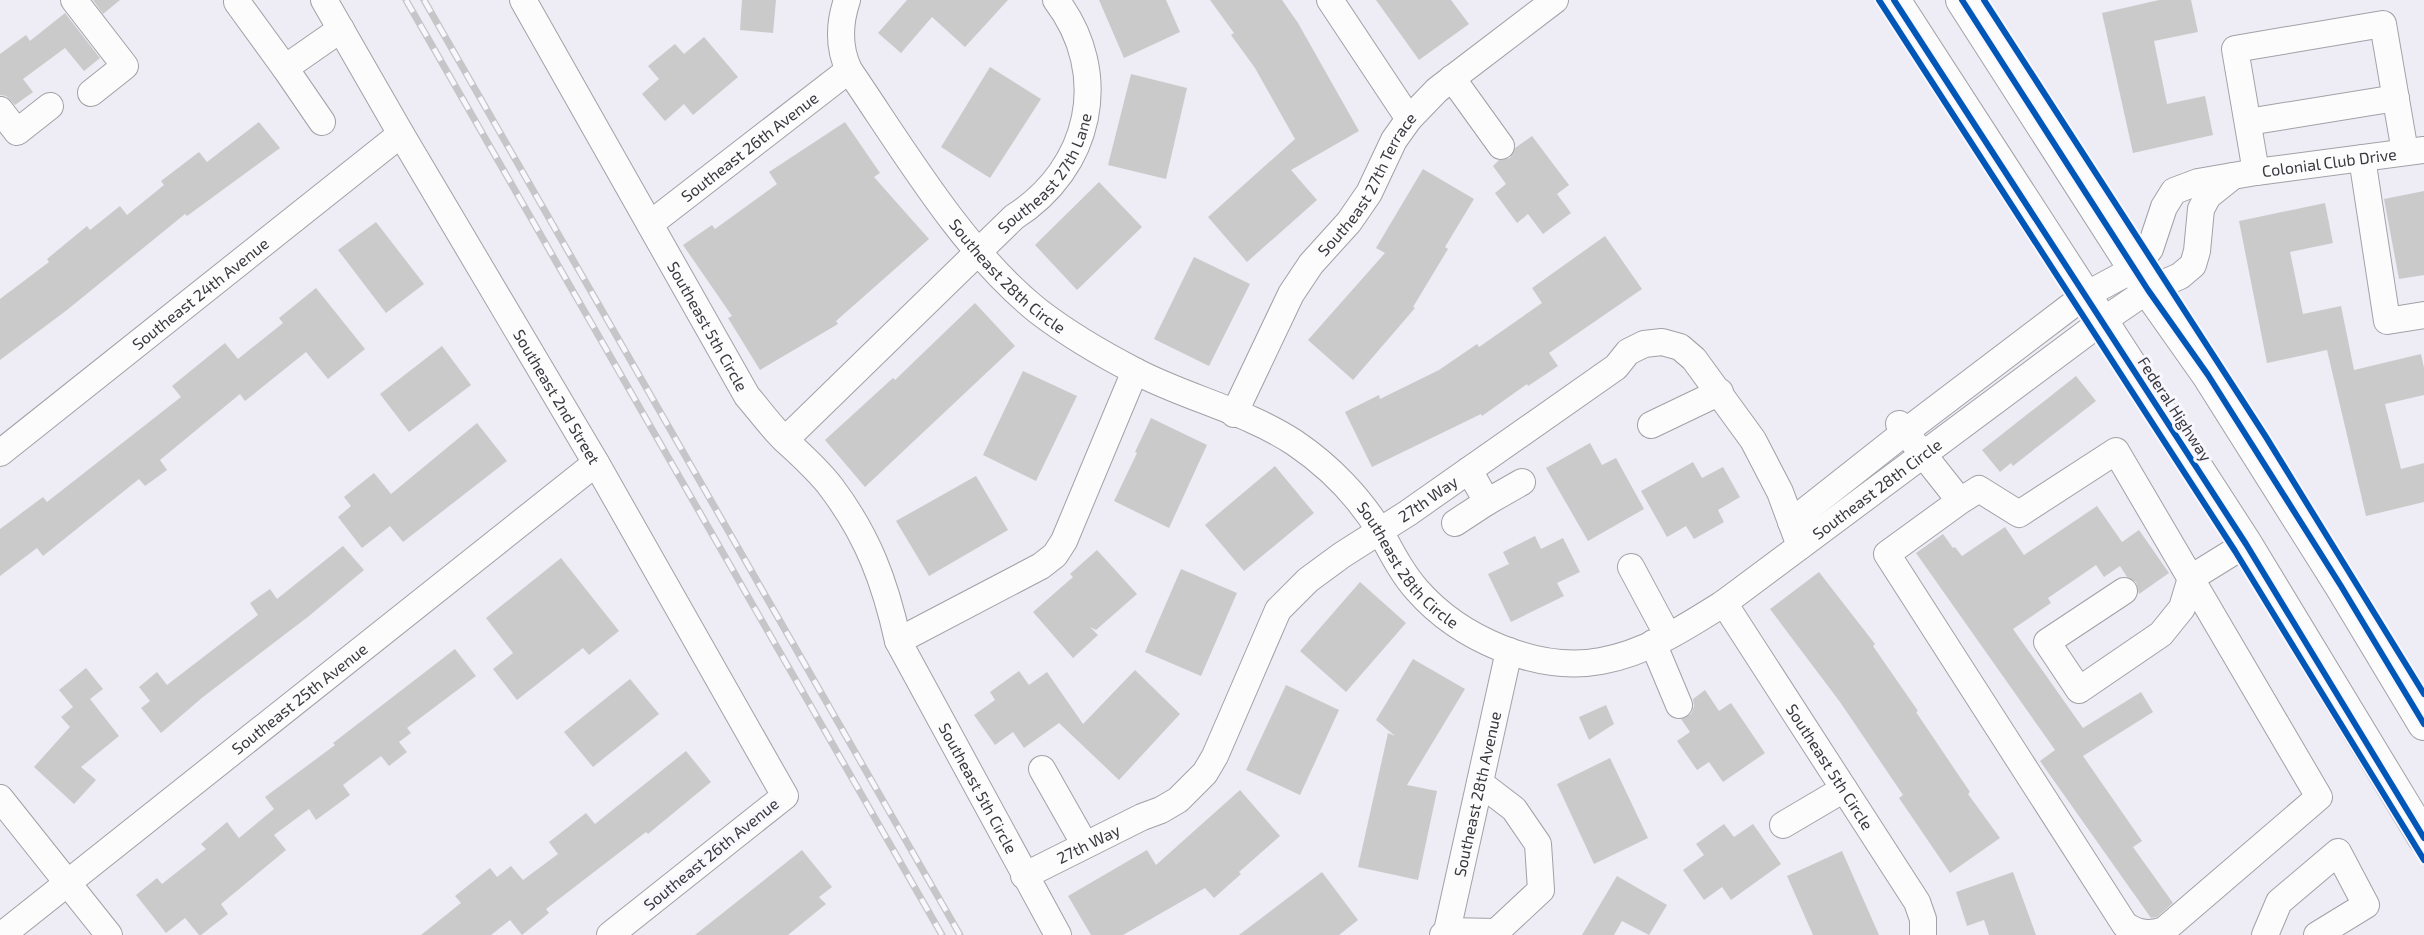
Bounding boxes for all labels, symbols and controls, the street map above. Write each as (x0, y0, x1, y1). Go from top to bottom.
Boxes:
street label: Southeast 26th Avenue (677, 88, 822, 205)
street label: Southeast 27th Terrace (1313, 108, 1419, 259)
street label: Southeast 27th Lane (993, 111, 1095, 237)
street label: Colonial Club Drive (2261, 144, 2398, 180)
street label: Southeast 28th Circle (946, 215, 1069, 337)
street label: Southeast 24th Avenue (128, 233, 272, 353)
street label: Southeast 5th Circle (664, 258, 752, 394)
street label: Southeast 2nd Street (510, 326, 604, 467)
street label: Federal Highway (2134, 353, 2217, 465)
street label: Southeast 28th Circle (1808, 434, 1945, 543)
street label: 27th Way (1394, 471, 1461, 526)
street label: Southeast 28th Circle (1354, 498, 1462, 632)
street label: Southeast 25th Avenue (228, 639, 371, 758)
street label: Southeast 5th Circle (1783, 700, 1878, 833)
street label: Southeast 28th Avenue (1449, 709, 1504, 878)
street label: Southeast 5th Circle (935, 719, 1022, 857)
street label: Southeast 26th Avenue (639, 793, 782, 914)
street label: 27th Way (1053, 819, 1123, 867)

